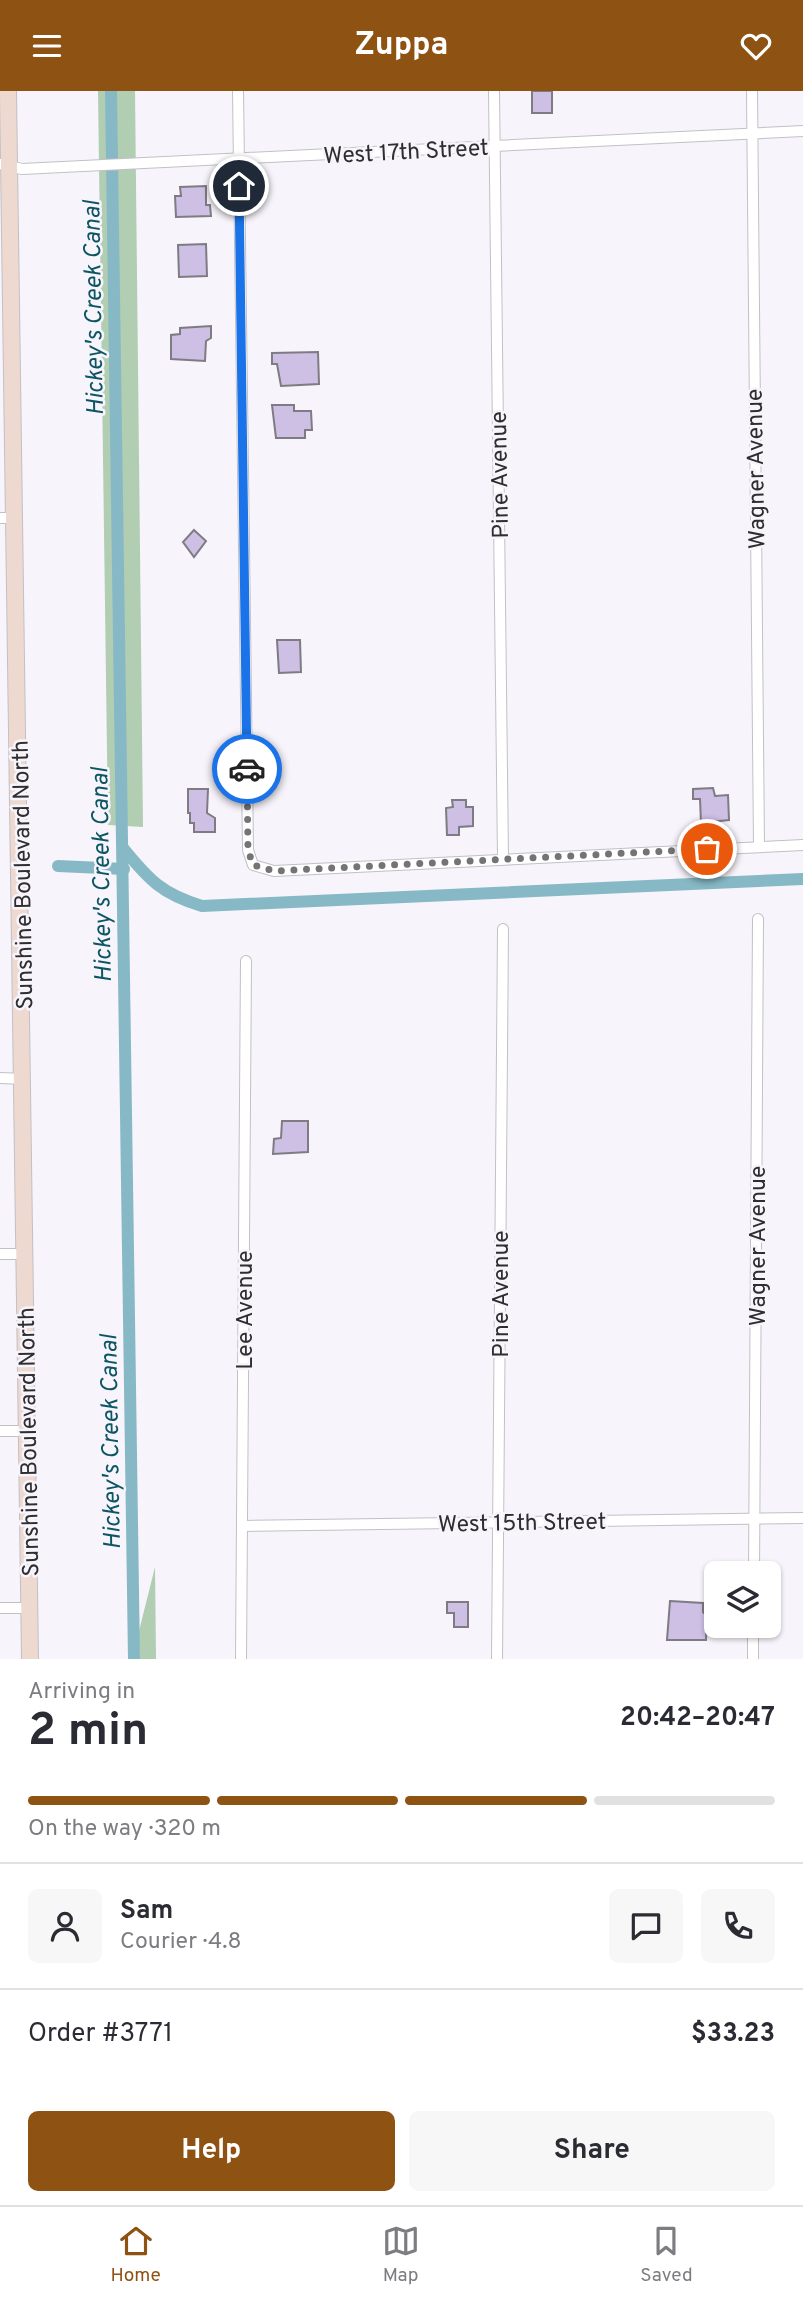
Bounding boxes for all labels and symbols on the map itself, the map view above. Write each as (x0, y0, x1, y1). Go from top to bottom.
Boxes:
street label: West 17th Street (323, 135, 489, 172)
pin (209, 156, 269, 216)
water label: Hickey's Creek Canal (78, 198, 112, 416)
street label: Wagner Avenue (742, 388, 773, 549)
street label: Pine Avenue (486, 411, 517, 539)
courier (212, 734, 282, 804)
street label: Sunshine Boulevard North (8, 740, 41, 1010)
water label: Hickey's Creek Canal (86, 765, 120, 983)
pin (677, 819, 737, 879)
street label: Wagner Avenue (745, 1166, 774, 1326)
street label: Pine Avenue (488, 1230, 517, 1358)
street label: Lee Avenue (232, 1250, 261, 1370)
street label: Sunshine Boulevard North (14, 1307, 47, 1577)
water label: Hickey's Creek Canal (95, 1332, 129, 1550)
street label: West 15th Street (438, 1509, 607, 1540)

